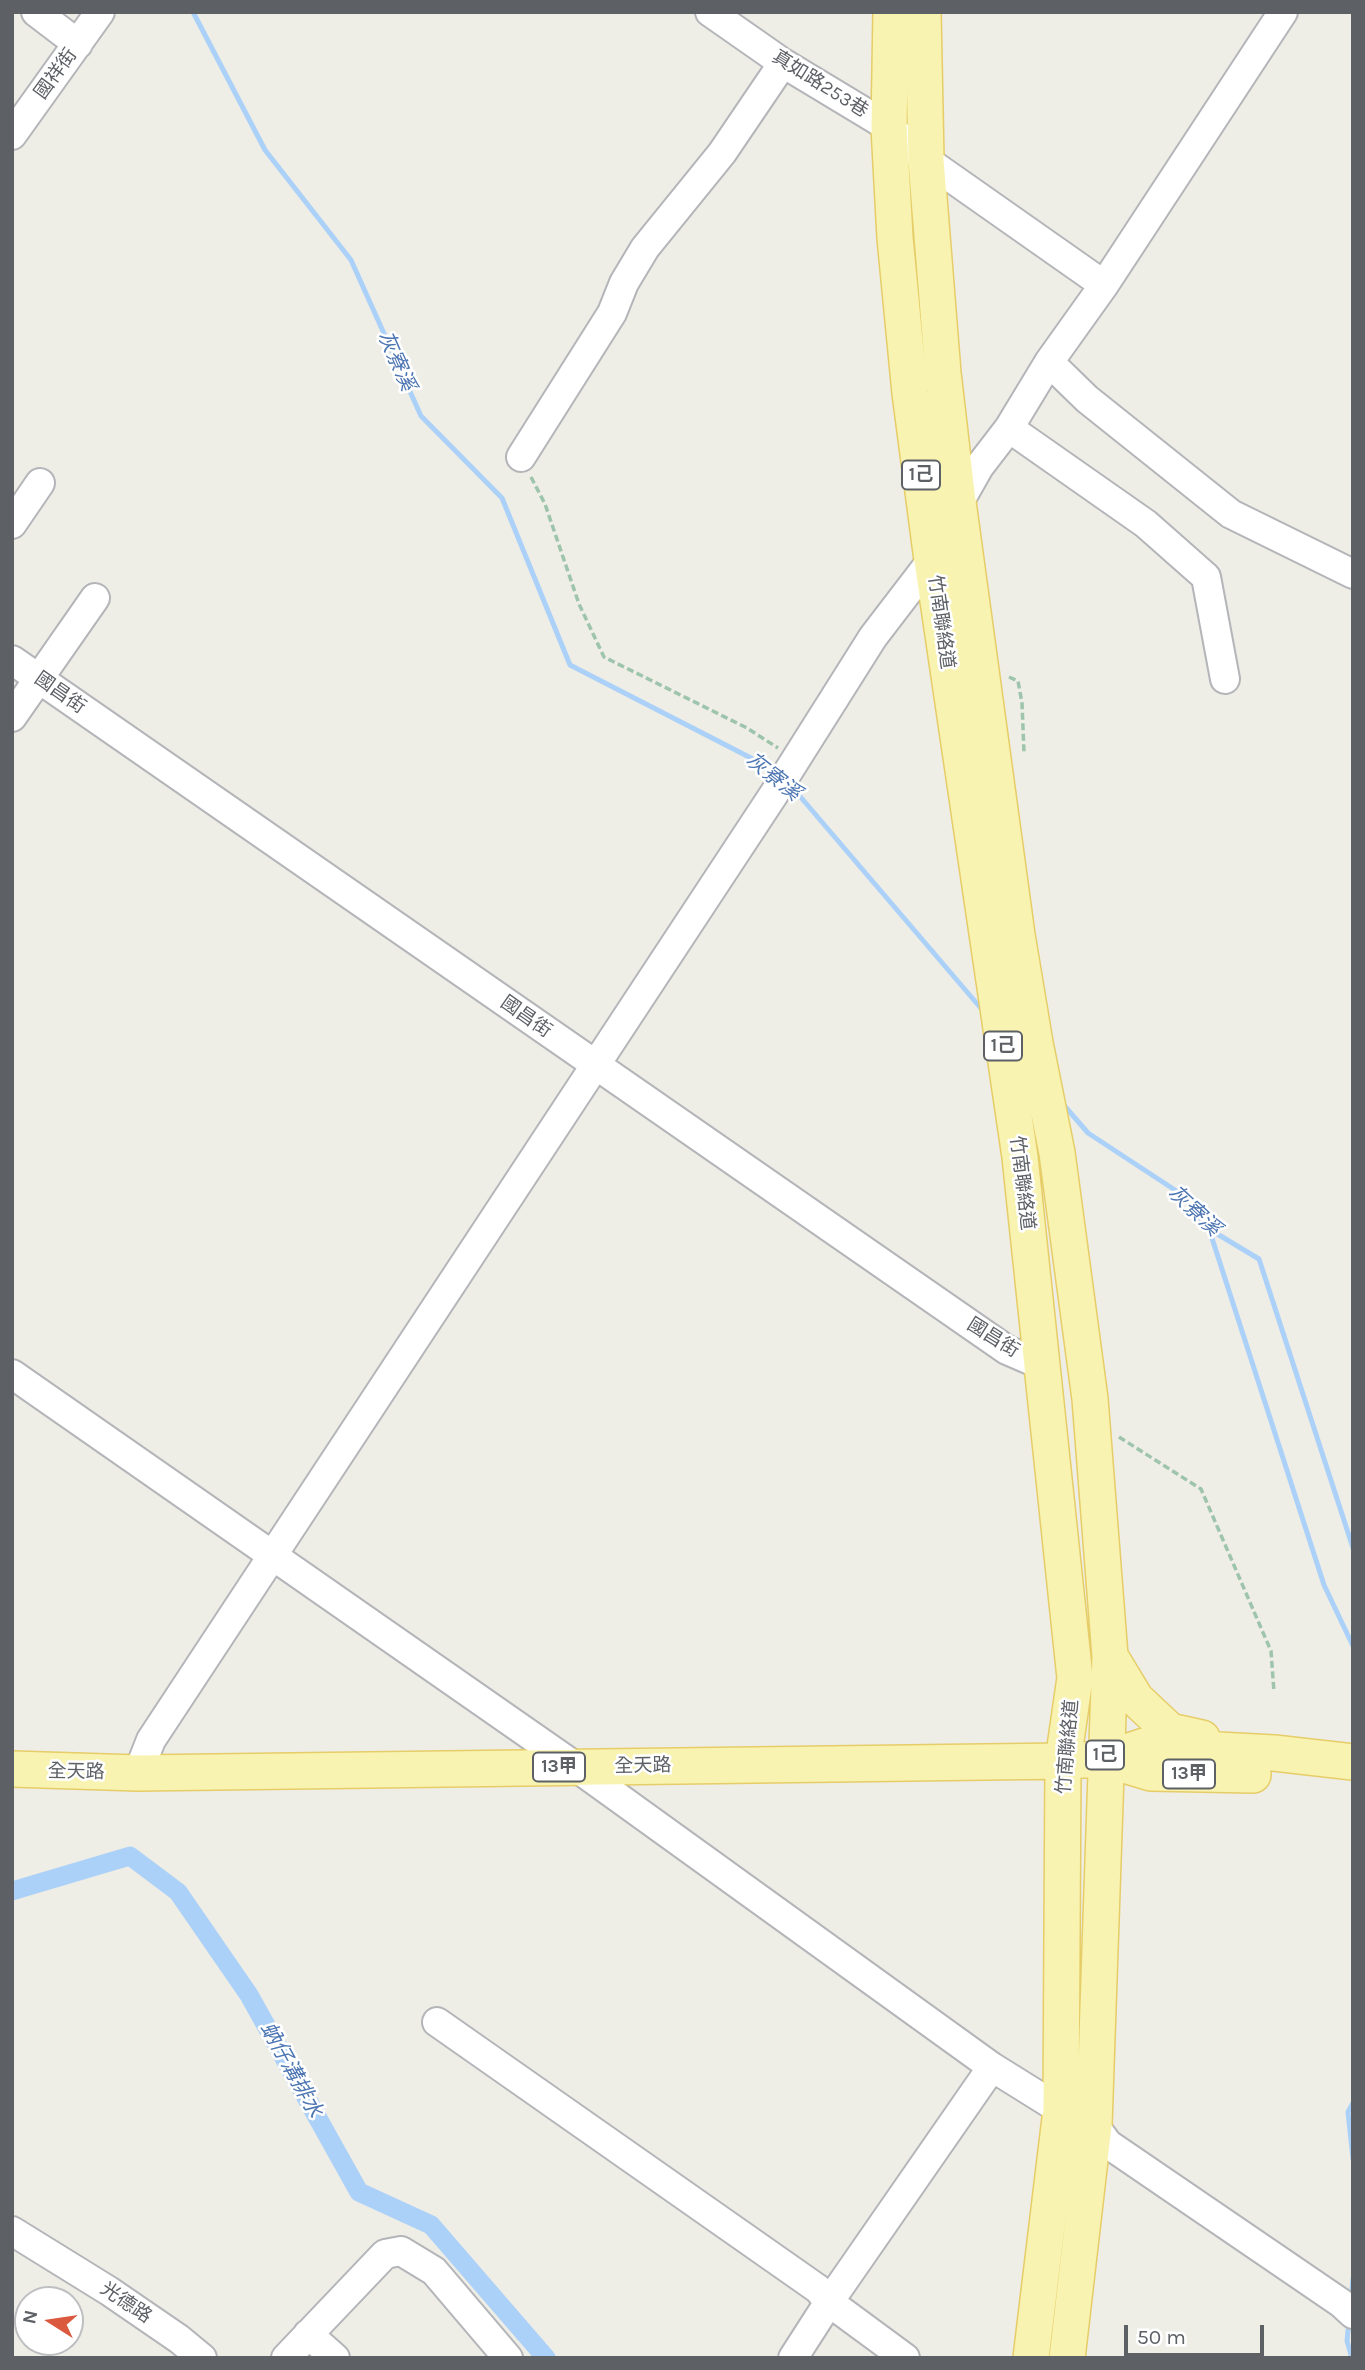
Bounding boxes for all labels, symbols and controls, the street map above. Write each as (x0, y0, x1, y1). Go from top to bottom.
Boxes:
street label: 國祥街 (30, 44, 82, 104)
street label: 真如路253巷 (768, 45, 872, 123)
water label: 灰寮溪 (372, 327, 420, 395)
road number: 1己 (902, 461, 940, 490)
street label: 竹南聯絡道 (923, 573, 959, 671)
street label: 國昌街 (30, 667, 90, 719)
water label: 灰寮溪 (740, 748, 806, 806)
street label: 國昌街 (496, 991, 556, 1043)
road number: 1己 (984, 1031, 1022, 1060)
street label: 竹南聯絡道 (1005, 1134, 1039, 1232)
water label: 灰寮溪 (1162, 1180, 1226, 1242)
street label: 國昌街 (963, 1313, 1023, 1363)
street label: 竹南聯絡道 (1053, 1699, 1083, 1795)
road number: 1己 (1086, 1740, 1124, 1770)
road number: 13甲 (533, 1752, 585, 1782)
street label: 全天路 (614, 1754, 672, 1778)
road number: 13甲 (1163, 1759, 1215, 1788)
street label: 全天路 (47, 1760, 105, 1784)
water label: 蚋仔溝排水 (255, 2018, 327, 2122)
street label: 光德路 (96, 2278, 156, 2328)
north arrow (14, 2286, 84, 2356)
text: N (18, 2308, 43, 2326)
scale bar (1127, 2310, 1267, 2354)
text: 50 m (1137, 2325, 1186, 2349)

